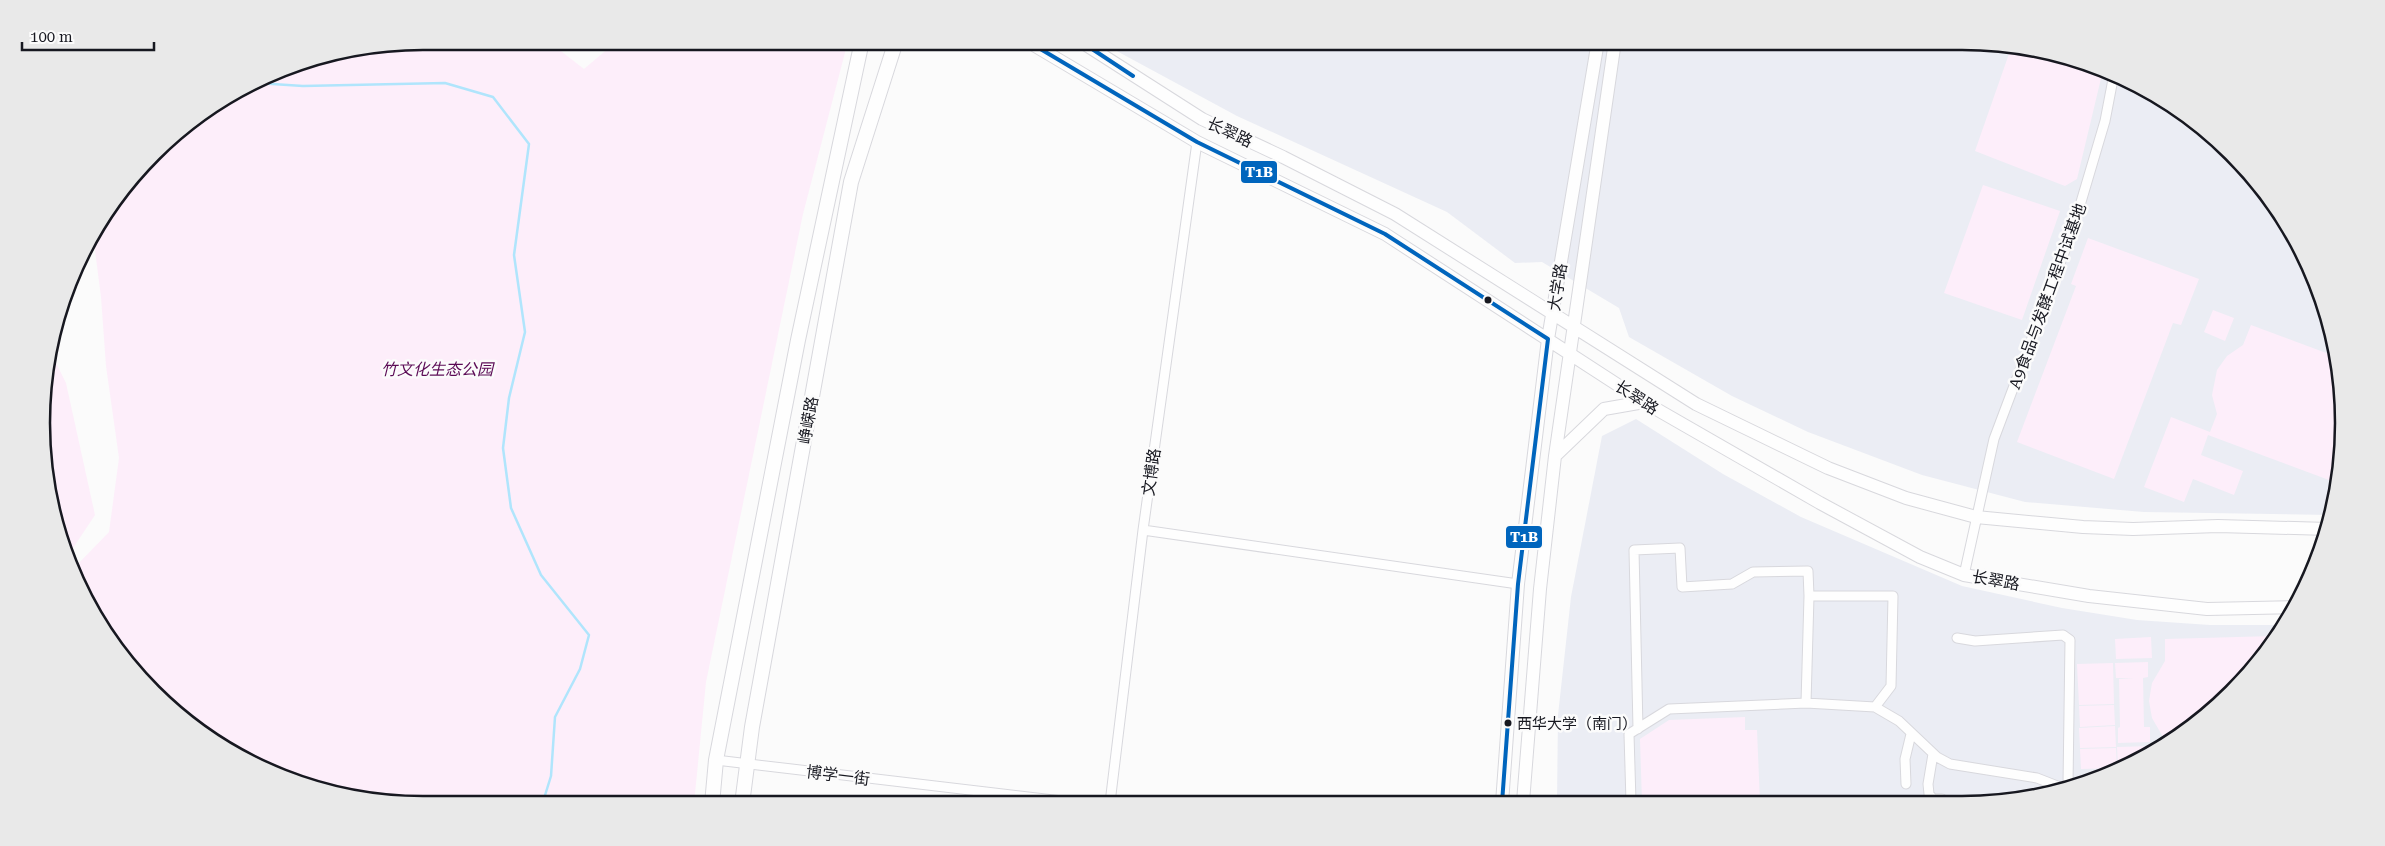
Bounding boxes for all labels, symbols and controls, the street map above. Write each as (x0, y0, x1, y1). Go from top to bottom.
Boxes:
scale bar (22, 20, 155, 52)
text: 100 m (30, 28, 73, 46)
street label: 长翠路 (1204, 114, 1256, 151)
line badge: T1B (1240, 160, 1278, 184)
text: T1B (1245, 164, 1273, 180)
street label: A9食品与发酵工程中试基地 (2005, 201, 2090, 392)
street label: 大学路 (1544, 262, 1571, 312)
unlabelled marker (1483, 295, 1493, 305)
park label: 竹文化生态公园 (381, 360, 495, 379)
street label: 长翠路 (1611, 376, 1662, 418)
street label: 峥嵘路 (795, 395, 822, 445)
street label: 文博路 (1139, 447, 1164, 497)
line badge: T1B (1505, 525, 1543, 549)
text: T1B (1510, 529, 1538, 545)
street label: 长翠路 (1971, 567, 2021, 594)
place label: 西华大学（南门） (1517, 715, 1637, 733)
marker: 西华大学（南门） (1503, 718, 1513, 728)
street label: 博学一街 (805, 762, 871, 789)

